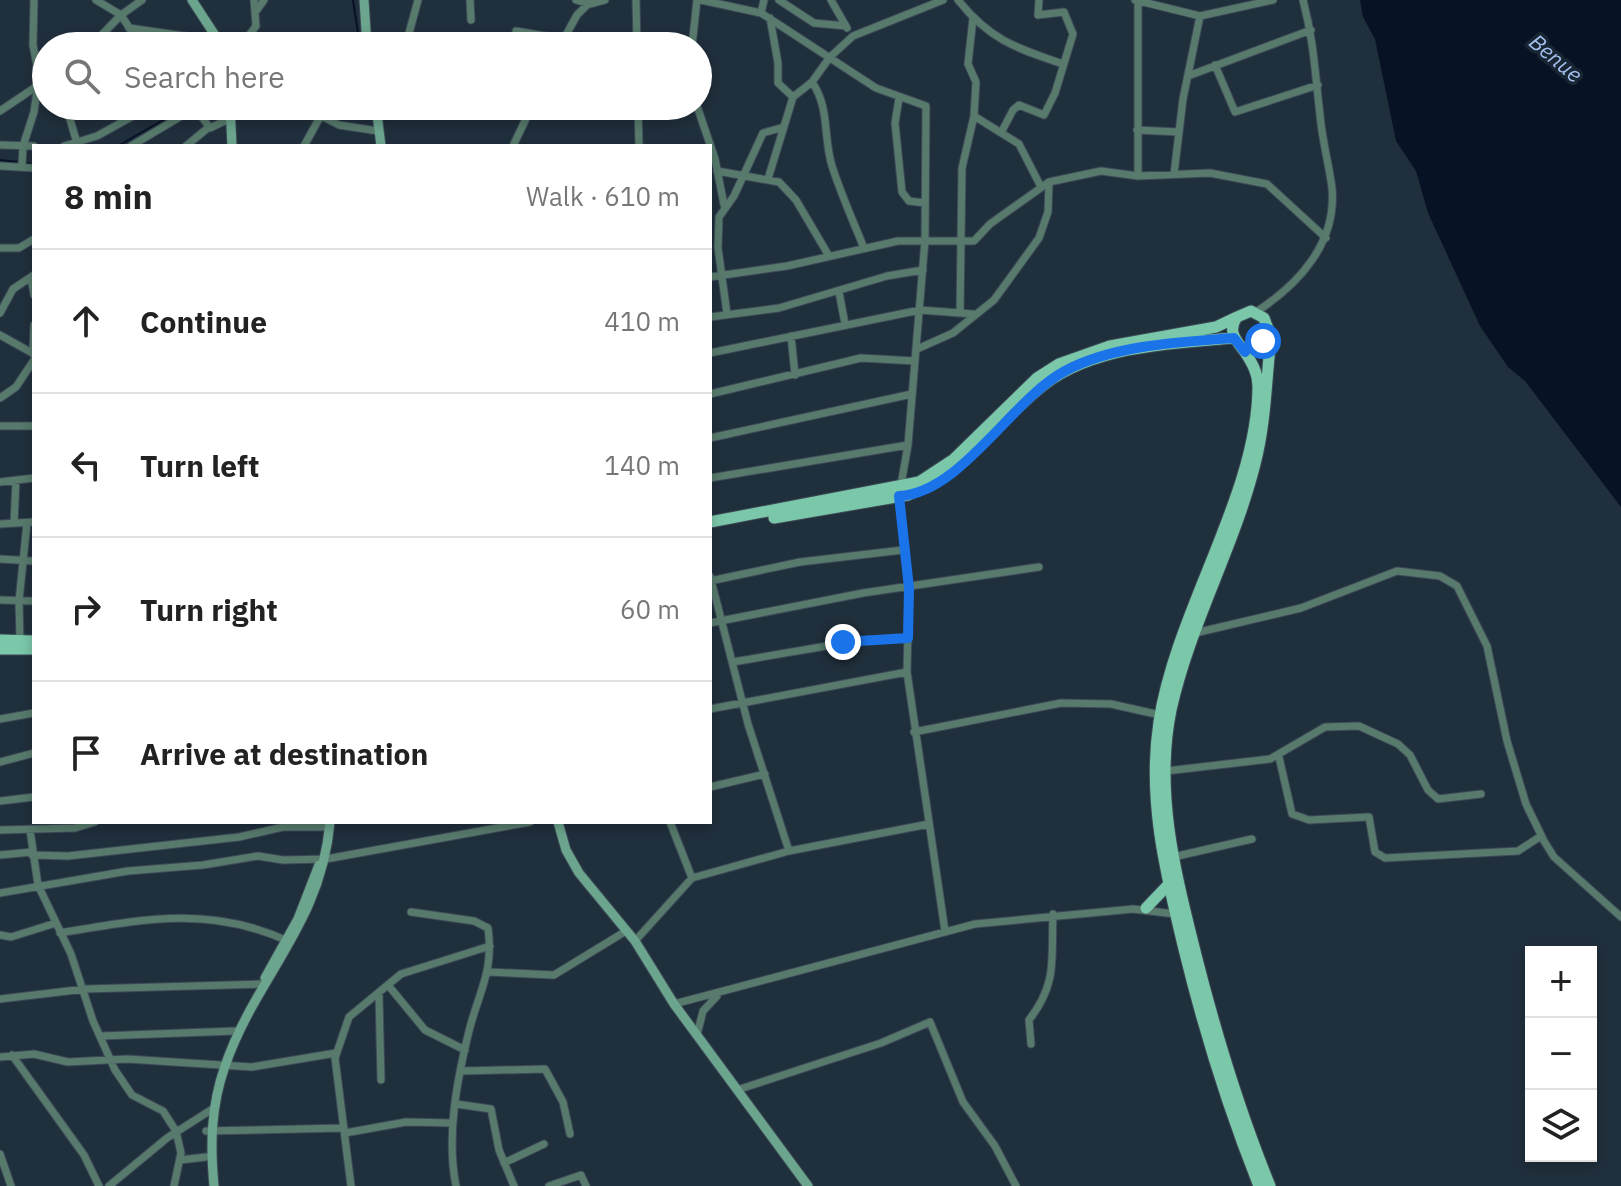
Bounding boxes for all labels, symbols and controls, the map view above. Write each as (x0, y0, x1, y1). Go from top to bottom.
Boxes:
water label: Benue (1524, 27, 1589, 88)
search box (32, 32, 712, 120)
icon: search (60, 54, 104, 98)
text: Search here (124, 57, 285, 96)
text: 8 min (64, 174, 153, 218)
text: Walk · 610 m (526, 179, 680, 213)
icon: ahead (64, 299, 108, 343)
text: Continue (140, 302, 267, 341)
text: 410 m (604, 304, 680, 338)
route start (1245, 323, 1281, 359)
icon: left (64, 443, 108, 487)
text: Turn left (140, 446, 259, 485)
text: 140 m (604, 448, 680, 482)
icon: right (64, 587, 108, 631)
text: Turn right (140, 590, 278, 629)
text: 60 m (620, 592, 680, 626)
route end (825, 624, 861, 660)
icon: arrive (64, 731, 108, 775)
text: Arrive at destination (140, 734, 428, 773)
map controls (1525, 946, 1597, 1162)
button: + (1525, 946, 1597, 1018)
button: − (1525, 1018, 1597, 1090)
button: layers (1525, 1090, 1597, 1162)

